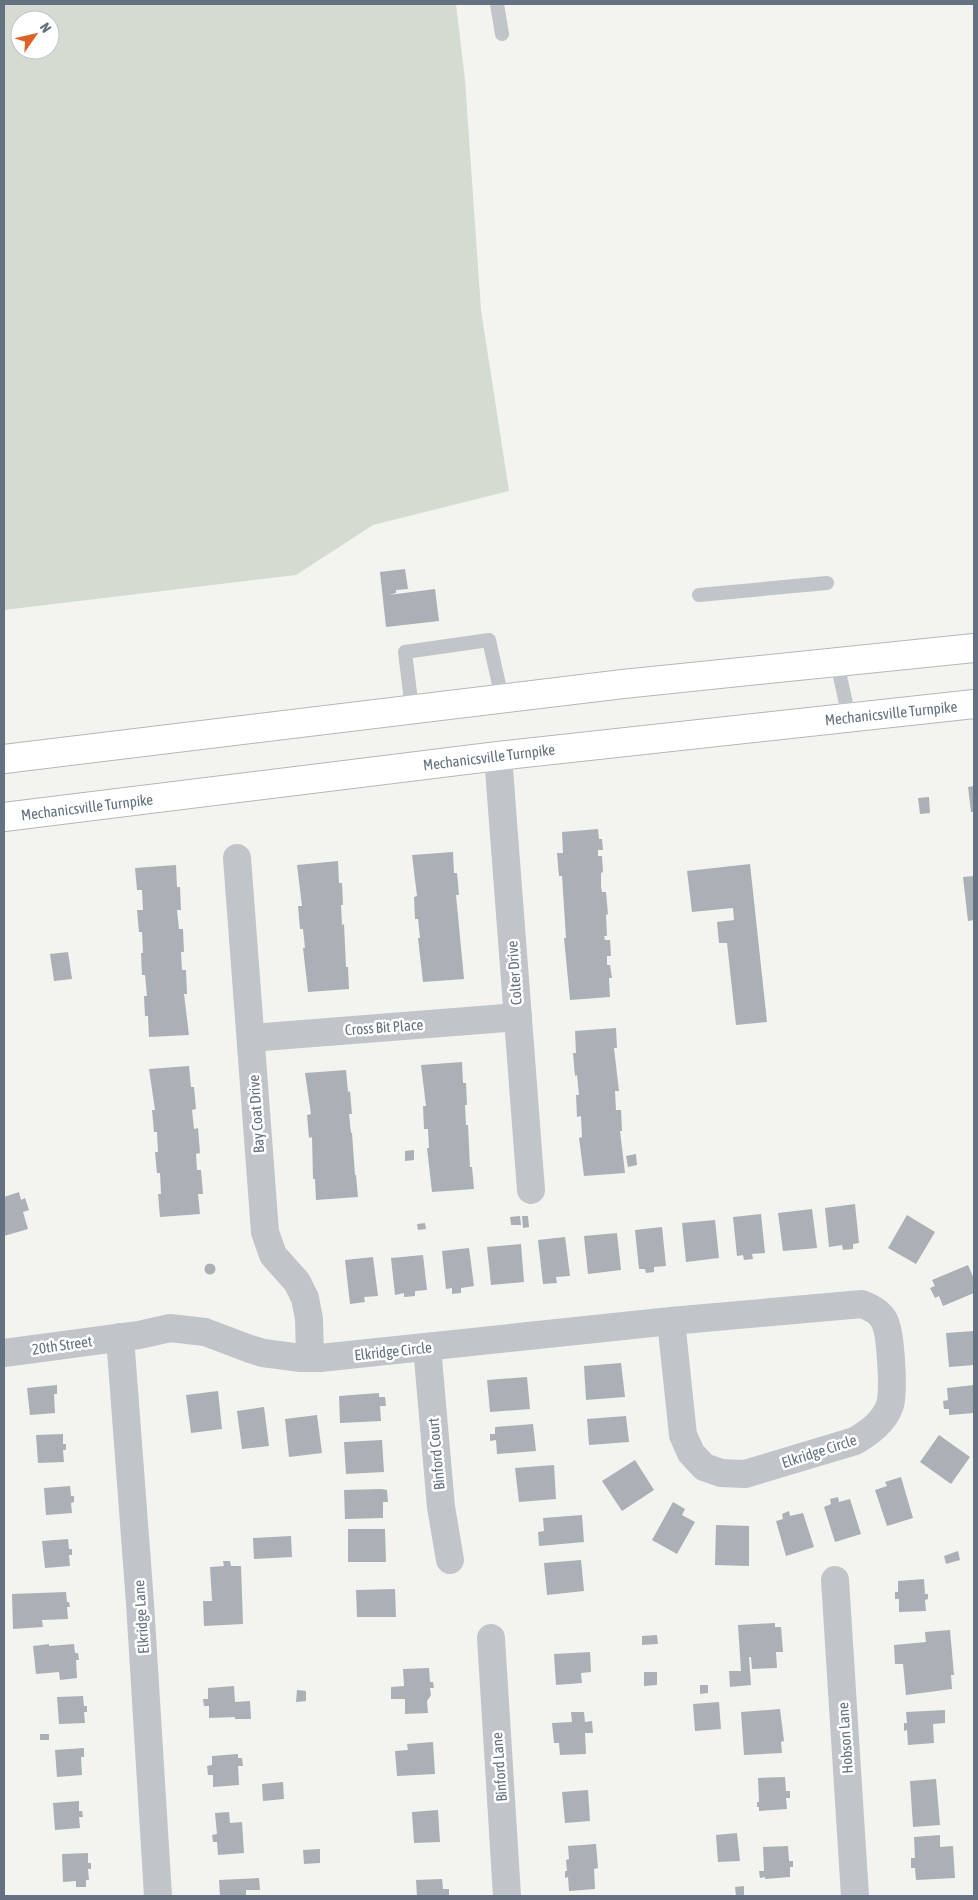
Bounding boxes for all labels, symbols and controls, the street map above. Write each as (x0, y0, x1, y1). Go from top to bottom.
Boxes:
north arrow (10, 10, 60, 60)
text: N (37, 20, 55, 36)
street label: Mechanicsville Turnpike (824, 698, 958, 728)
street label: Mechanicsville Turnpike (422, 740, 556, 774)
street label: Mechanicsville Turnpike (20, 790, 154, 824)
street label: Colter Drive (503, 940, 525, 1006)
street label: Cross Bit Place (344, 1016, 424, 1038)
street label: Bay Coat Drive (245, 1074, 267, 1154)
street label: 20th Street (31, 1332, 93, 1358)
street label: Elkridge Circle (353, 1338, 433, 1364)
street label: Binford Court (424, 1417, 448, 1491)
street label: Elkridge Circle (779, 1431, 859, 1471)
street label: Elkridge Lane (130, 1579, 152, 1654)
street label: Hobson Lane (834, 1702, 856, 1774)
street label: Binford Lane (488, 1732, 510, 1802)

